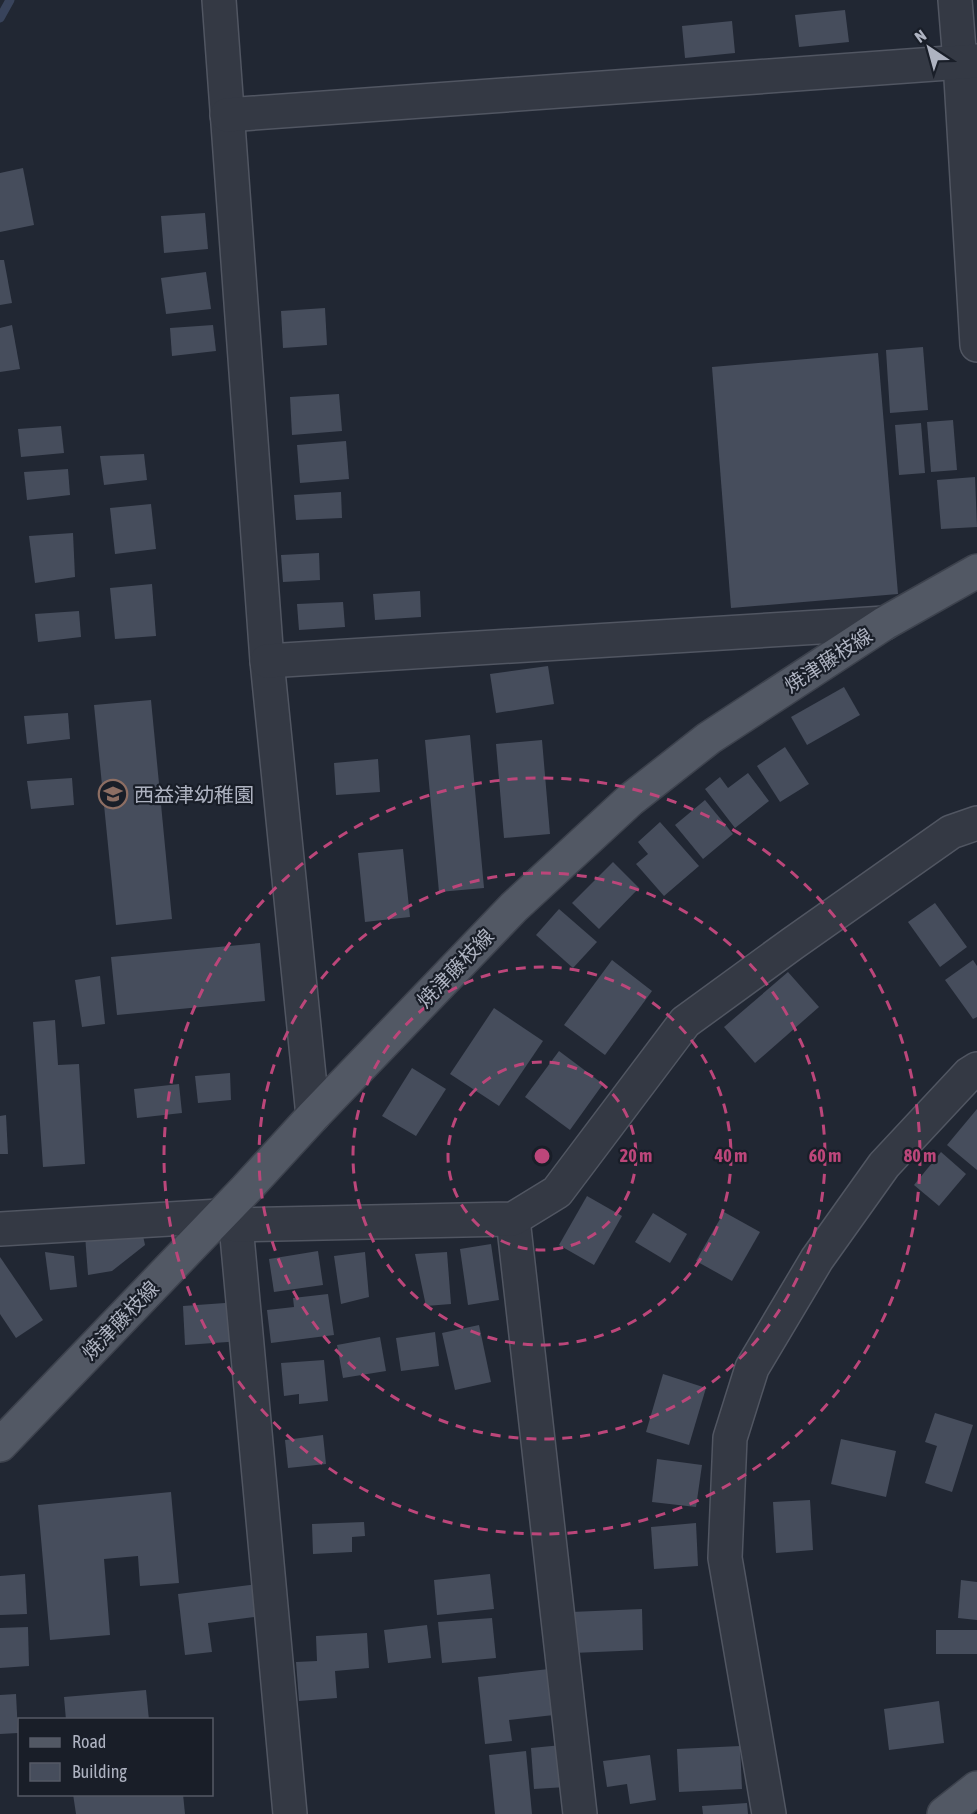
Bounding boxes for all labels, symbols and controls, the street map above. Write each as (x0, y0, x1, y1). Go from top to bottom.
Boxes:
north arrow (899, 18, 959, 78)
text: N (911, 26, 929, 46)
street label: 焼津藤枝線 (780, 623, 876, 697)
school or university icon: 西益津幼稚園 (97, 778, 129, 810)
place label: 西益津幼稚園 (134, 783, 254, 806)
street label: 焼津藤枝線 (412, 924, 498, 1012)
text: 20 m (620, 1145, 652, 1166)
text: 40 m (714, 1145, 747, 1166)
text: 60 m (809, 1145, 841, 1166)
text: 80 m (904, 1145, 936, 1166)
centre of rings (532, 1146, 552, 1166)
street label: 焼津藤枝線 (77, 1276, 163, 1364)
legend (18, 1718, 213, 1796)
text: Road (72, 1731, 106, 1752)
text: Building (72, 1761, 127, 1782)

